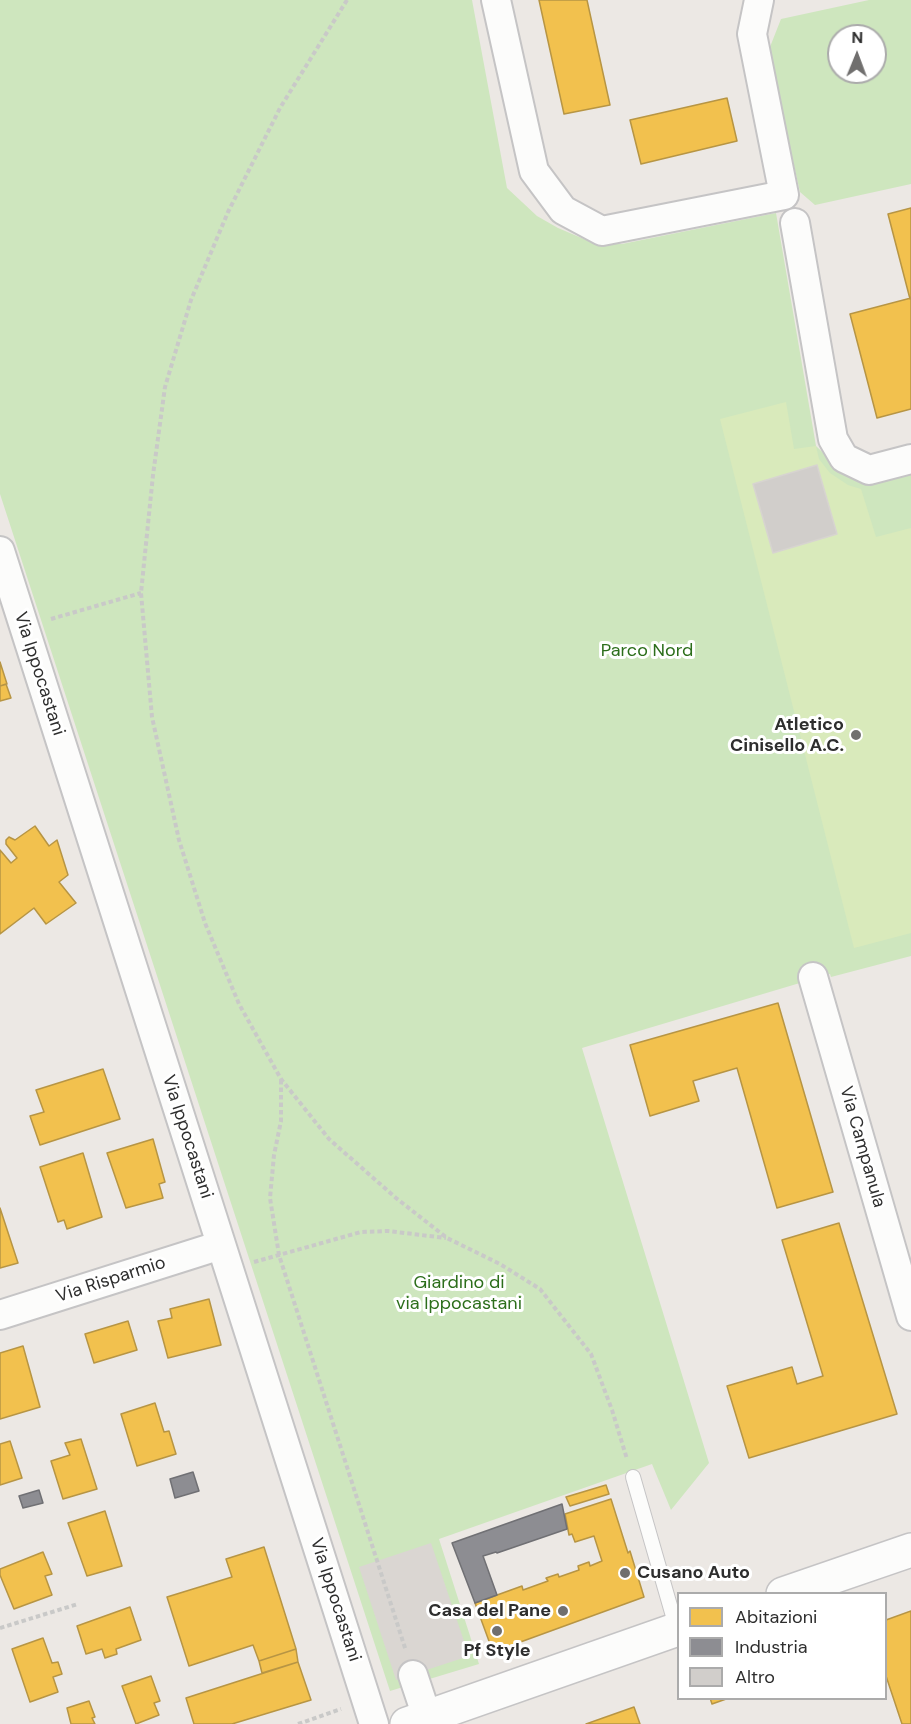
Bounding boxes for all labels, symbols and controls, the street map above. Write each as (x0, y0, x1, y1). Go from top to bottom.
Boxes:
north arrow (827, 24, 887, 84)
text: N (851, 27, 863, 48)
street label: Via Ippocastani (9, 610, 69, 738)
park label: Parco Nord (601, 640, 693, 662)
place label: Atletico Cinisello A.C. (730, 714, 844, 756)
marker: Atletico Cinisello A.C. (849, 728, 863, 742)
street label: Via Ippocastani (157, 1073, 217, 1201)
street label: Via Campanula (834, 1084, 890, 1210)
street label: Via Risparmio (54, 1252, 168, 1308)
park label: Giardino di via Ippocastani (396, 1272, 522, 1314)
street label: Via Ippocastani (305, 1536, 365, 1664)
place label: Cusano Auto (637, 1562, 750, 1584)
marker: Cusano Auto (618, 1566, 632, 1580)
legend (677, 1592, 887, 1700)
place label: Casa del Pane (428, 1600, 551, 1622)
marker: Casa del Pane (556, 1604, 570, 1618)
text: Abitazioni (735, 1605, 817, 1629)
marker: Pf Style (490, 1624, 504, 1638)
text: Industria (735, 1635, 808, 1659)
place label: Pf Style (463, 1640, 531, 1662)
text: Altro (735, 1665, 775, 1689)

